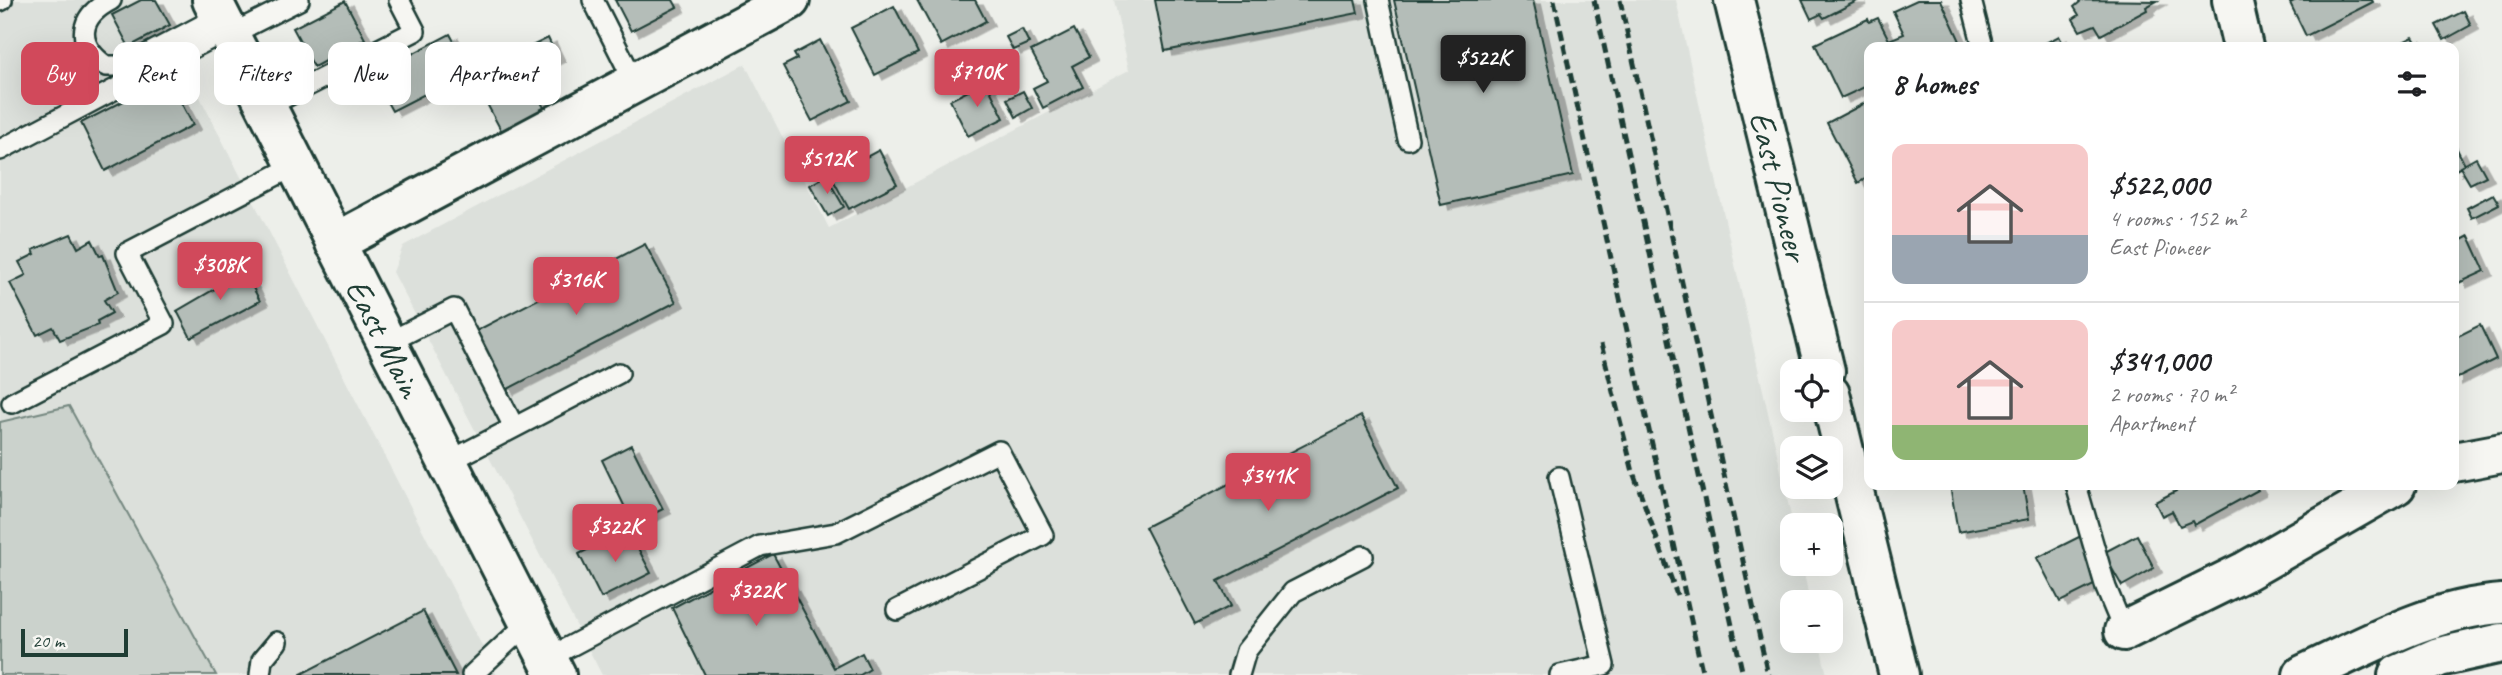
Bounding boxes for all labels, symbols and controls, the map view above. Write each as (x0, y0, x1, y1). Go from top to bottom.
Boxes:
pin: $522K (1434, 36, 1532, 95)
chip: Buy (21, 42, 99, 105)
chip: Rent (113, 42, 200, 105)
chip: Filters (214, 42, 314, 105)
chip: New (328, 42, 411, 105)
chip: Apartment (425, 42, 561, 105)
text: $522K (1457, 43, 1509, 72)
pin: $710K (928, 50, 1026, 109)
text: $710K (951, 57, 1004, 86)
text: 8 homes (1892, 65, 1977, 103)
icon: filters (2393, 65, 2431, 103)
street label: East Pioneer (1739, 107, 1820, 269)
pin: $512K (778, 136, 876, 196)
text: $512K (801, 144, 853, 173)
text: $522,000 (2109, 166, 2209, 204)
icon: home (1948, 172, 2032, 256)
text: 4 rooms · 152 m² (2109, 204, 2244, 233)
text: East Pioneer (2109, 233, 2209, 262)
pin: $308K (171, 243, 269, 302)
text: $308K (193, 250, 247, 279)
pin: $316K (527, 258, 625, 317)
text: $316K (549, 265, 603, 294)
street label: East Main (335, 271, 434, 407)
text: $341,000 (2109, 342, 2209, 380)
icon: home (1948, 348, 2032, 432)
map controls (1780, 359, 1843, 653)
button: locate (1780, 359, 1843, 422)
text: 2 rooms · 70 m² (2109, 380, 2233, 409)
text: Apartment (2109, 409, 2194, 438)
button: layers (1780, 436, 1843, 499)
pin: $341K (1219, 454, 1317, 513)
text: $341K (1241, 461, 1295, 490)
pin: $322K (566, 504, 664, 564)
text: $322K (588, 512, 642, 541)
button: + (1780, 513, 1843, 576)
pin: $322K (707, 568, 805, 628)
text: $322K (729, 576, 783, 605)
button: − (1780, 590, 1843, 653)
scale bar (21, 626, 128, 658)
text: 20 m (32, 629, 64, 653)

